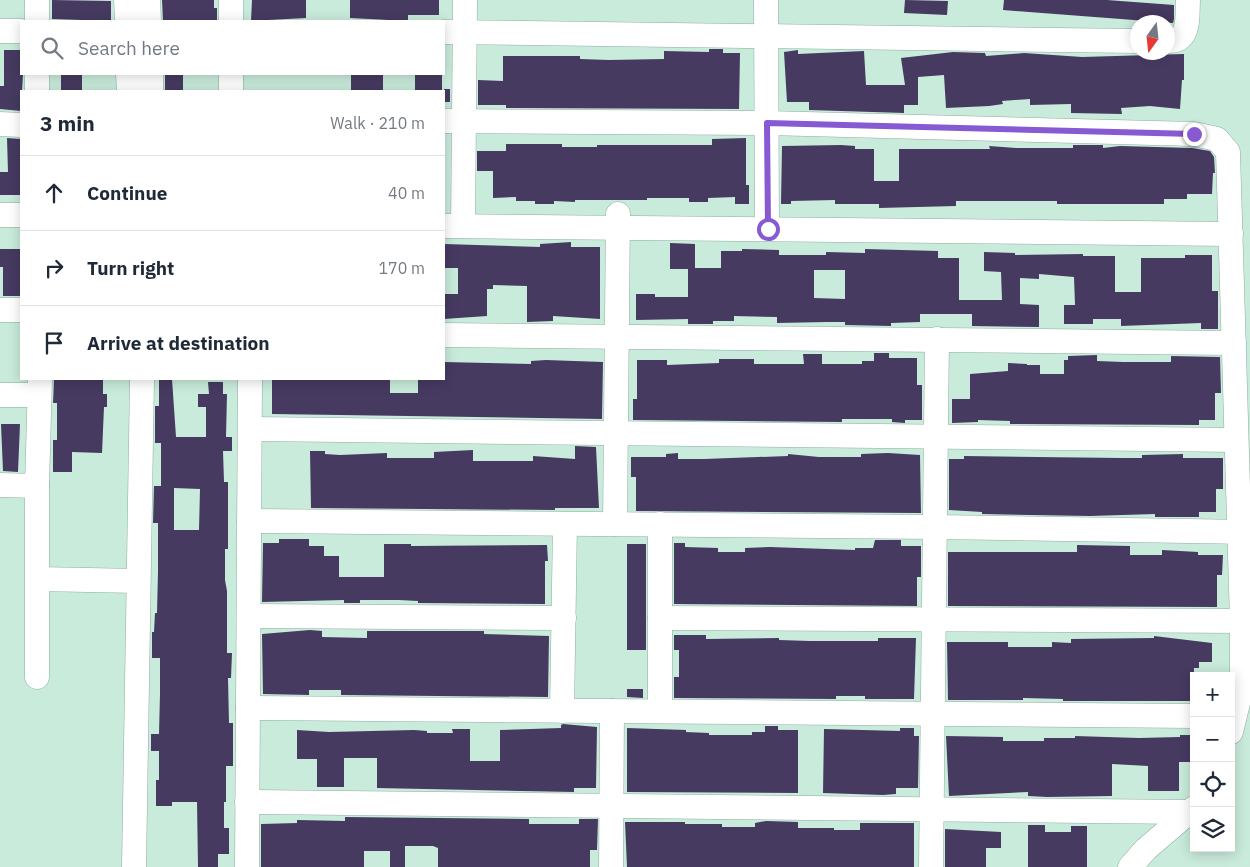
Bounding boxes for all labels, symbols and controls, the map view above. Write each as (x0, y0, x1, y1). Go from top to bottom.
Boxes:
north arrow (1130, 15, 1175, 60)
search box (20, 20, 445, 75)
icon: search (38, 34, 66, 62)
text: Search here (78, 36, 180, 60)
text: 3 min (40, 109, 95, 137)
text: Walk · 210 m (330, 113, 425, 133)
route end (1183, 123, 1206, 146)
icon: ahead (40, 179, 68, 207)
text: Continue (87, 181, 167, 205)
text: 40 m (388, 183, 425, 203)
route start (757, 218, 780, 241)
icon: right (40, 254, 68, 282)
text: Turn right (87, 256, 174, 280)
text: 170 m (378, 258, 425, 278)
icon: arrive (40, 329, 68, 357)
text: Arrive at destination (87, 331, 270, 355)
map controls (1190, 672, 1235, 852)
button: + (1190, 672, 1235, 717)
button: − (1190, 717, 1235, 762)
button: locate (1190, 762, 1235, 807)
button: layers (1190, 807, 1235, 852)

